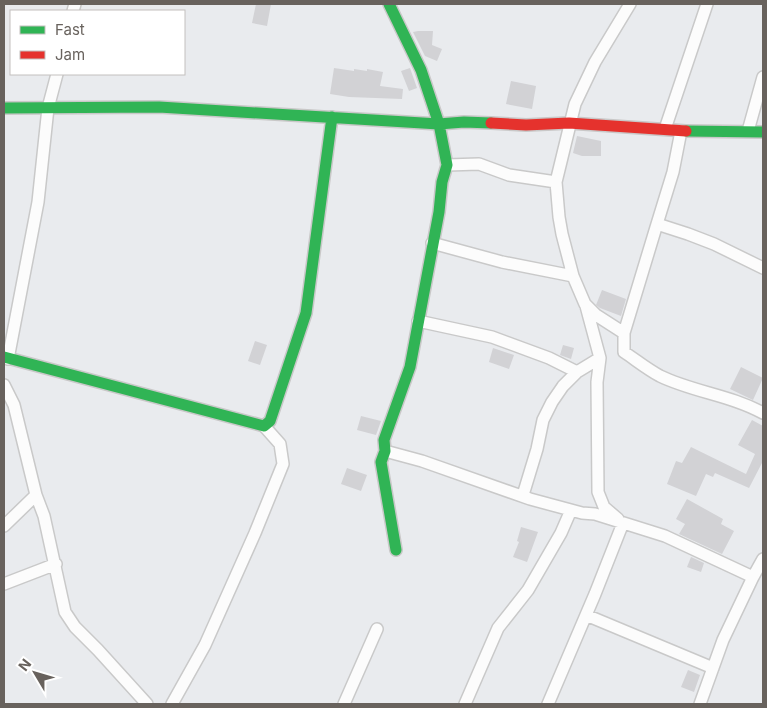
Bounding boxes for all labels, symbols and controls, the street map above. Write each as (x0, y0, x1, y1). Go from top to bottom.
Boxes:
legend (10, 10, 185, 75)
text: Fast (55, 20, 85, 39)
text: Jam (55, 45, 85, 64)
north arrow (10, 648, 60, 698)
text: N (14, 655, 34, 674)

